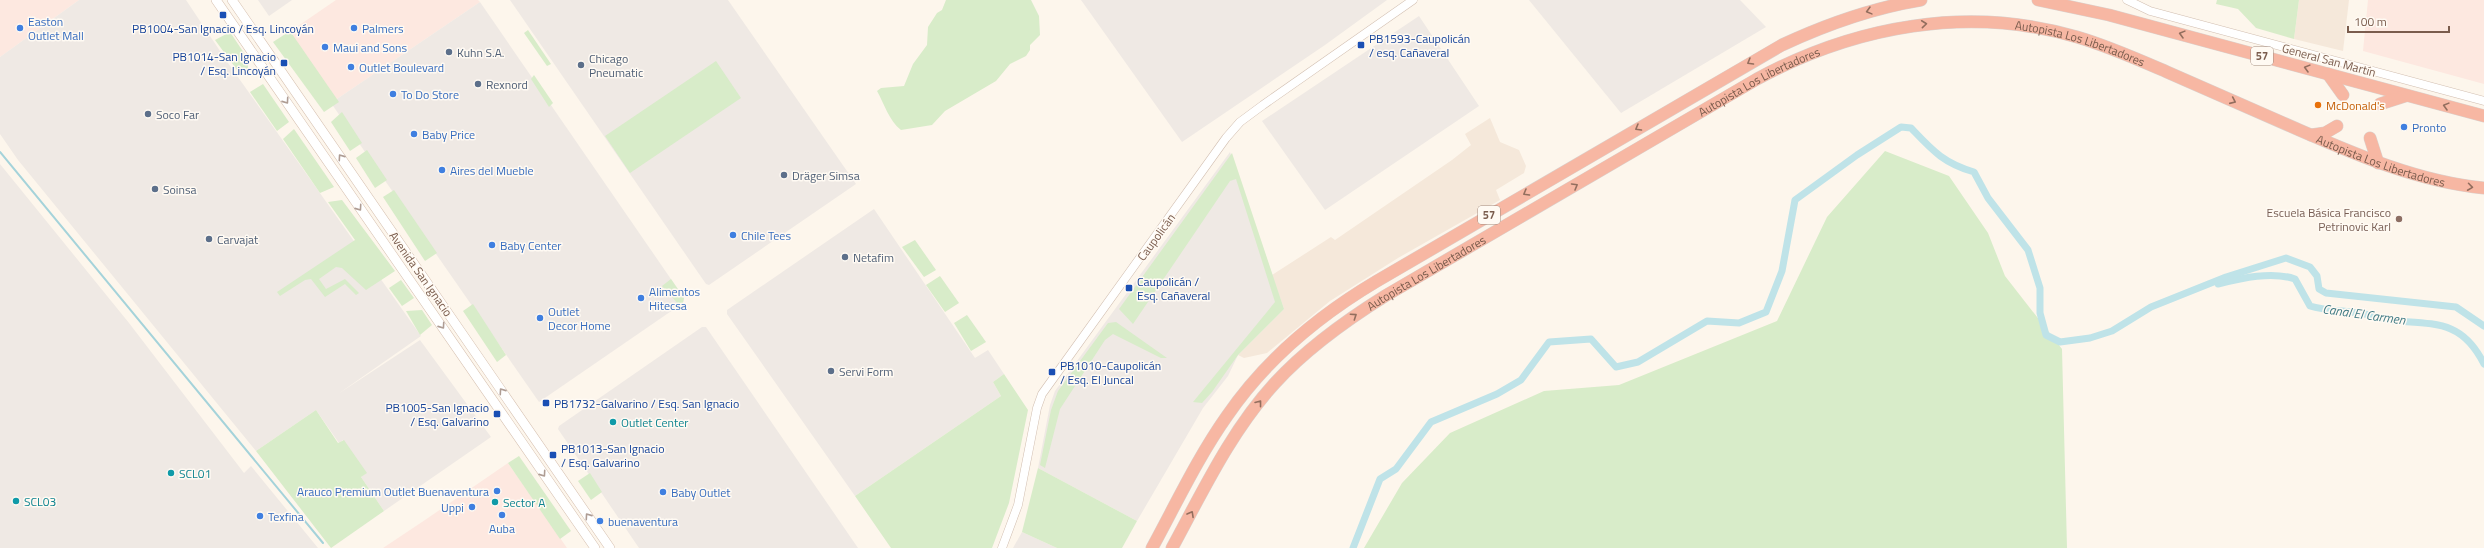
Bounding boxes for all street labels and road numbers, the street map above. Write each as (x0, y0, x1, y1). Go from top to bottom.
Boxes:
street label: Autopista Los Libertadores (2014, 15, 2149, 71)
street label: General San Martín (2280, 38, 2378, 82)
street label: Autopista Los Libertadores (1694, 42, 1823, 121)
road number: 57 (2251, 47, 2273, 65)
street label: Autopista Los Libertadores (2314, 129, 2448, 191)
road number: 57 (1478, 206, 1500, 224)
street label: Caupolicán (1132, 209, 1180, 265)
street label: Avenida San Ignacio (385, 228, 457, 320)
street label: Autopista Los Libertadores (1363, 230, 1489, 315)

